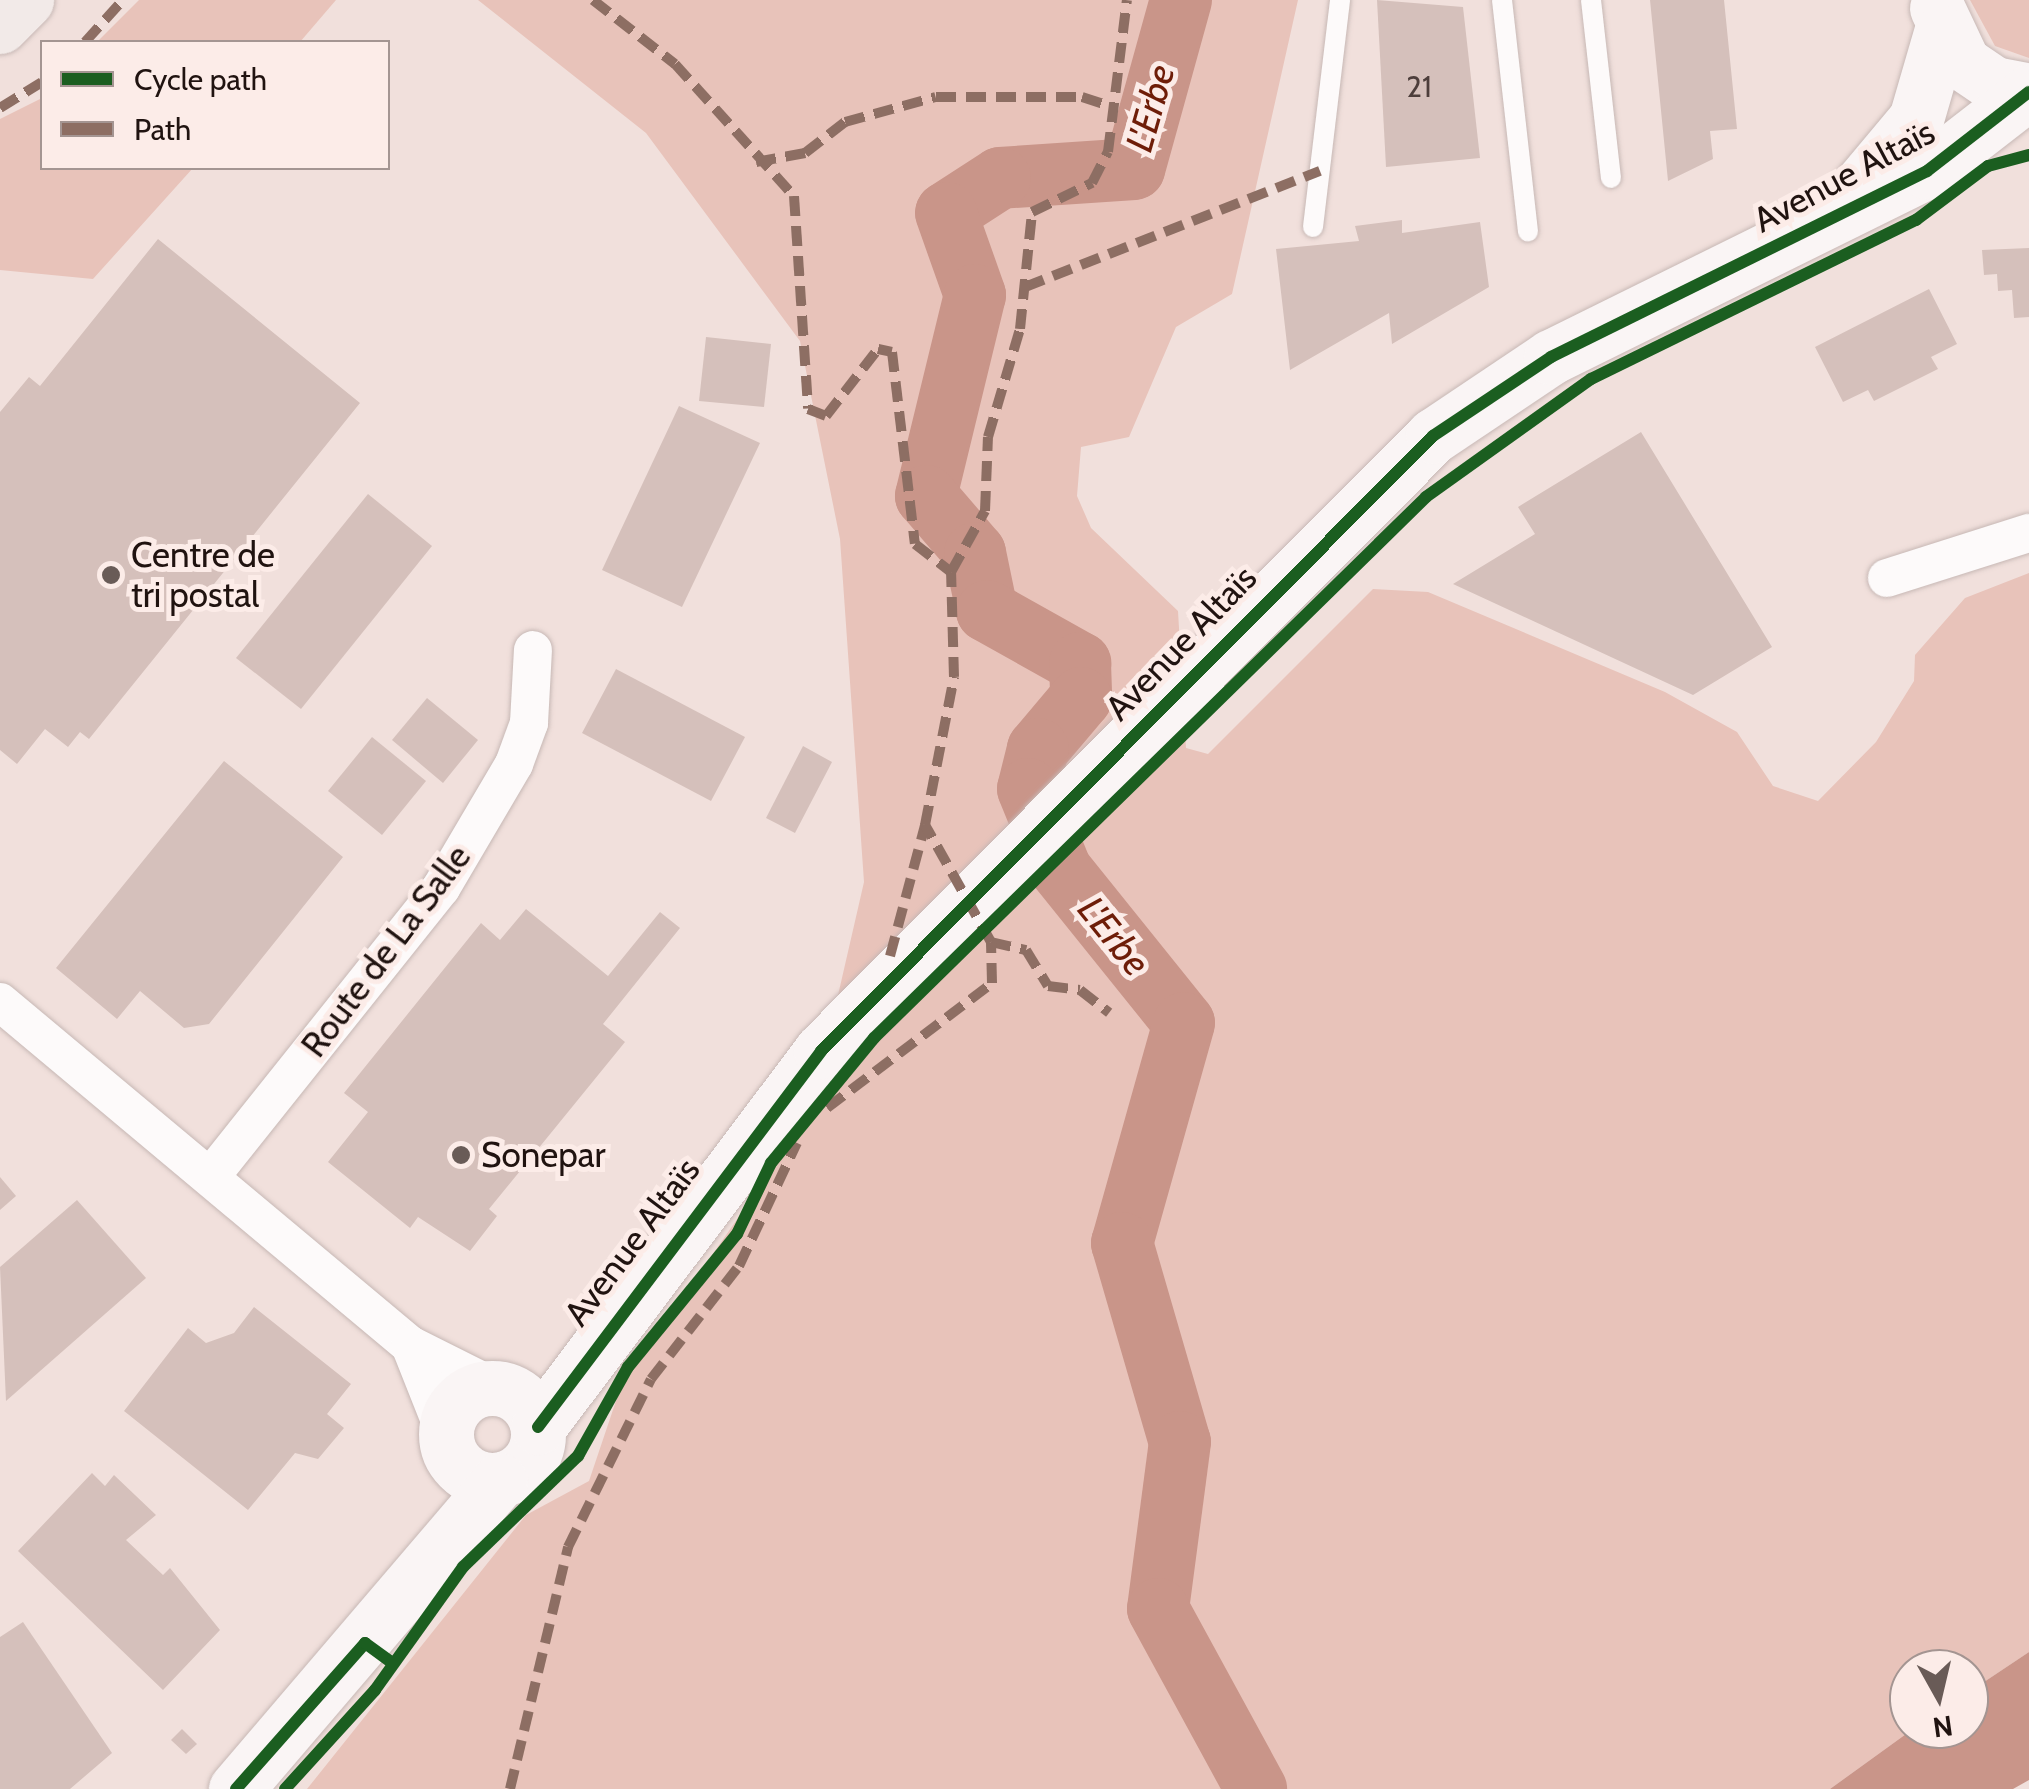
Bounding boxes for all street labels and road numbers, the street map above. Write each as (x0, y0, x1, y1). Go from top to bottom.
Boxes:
street label: Avenue Altaïs (1746, 111, 1942, 241)
street label: Avenue Altaïs (1097, 557, 1265, 729)
street label: Route de La Salle (293, 837, 479, 1065)
street label: Avenue Altaïs (555, 1150, 709, 1334)

